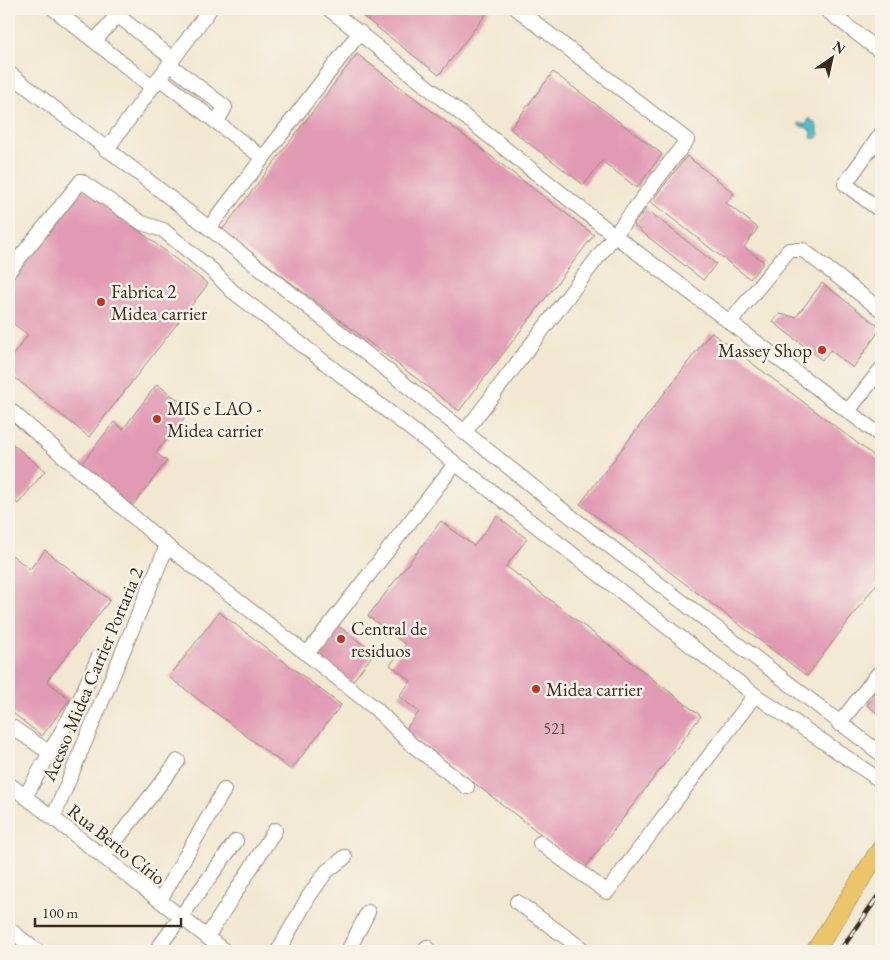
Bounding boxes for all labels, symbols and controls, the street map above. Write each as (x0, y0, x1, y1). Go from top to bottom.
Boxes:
north arrow (808, 32, 858, 82)
text: N (830, 37, 850, 58)
place label: Fabrica 2 Midea carrier (111, 279, 208, 326)
marker: Fabrica 2 Midea carrier (95, 296, 107, 308)
place label: Massey Shop (718, 338, 812, 363)
marker: Massey Shop (816, 344, 828, 356)
place label: MIS e LAO - Midea carrier (167, 396, 264, 443)
marker: MIS e LAO - Midea carrier (151, 413, 163, 425)
street label: Acesso Midea Carrier Portaria 2 (36, 564, 149, 786)
place label: Central de residuos (351, 616, 427, 663)
marker: Central de residuos (335, 633, 347, 645)
place label: Midea carrier (546, 677, 643, 702)
marker: Midea carrier (530, 683, 542, 695)
house number: 521 (543, 718, 567, 739)
street label: Rua Berto Círio (63, 798, 171, 890)
scale bar (35, 895, 181, 927)
text: 100 m (42, 903, 79, 922)

